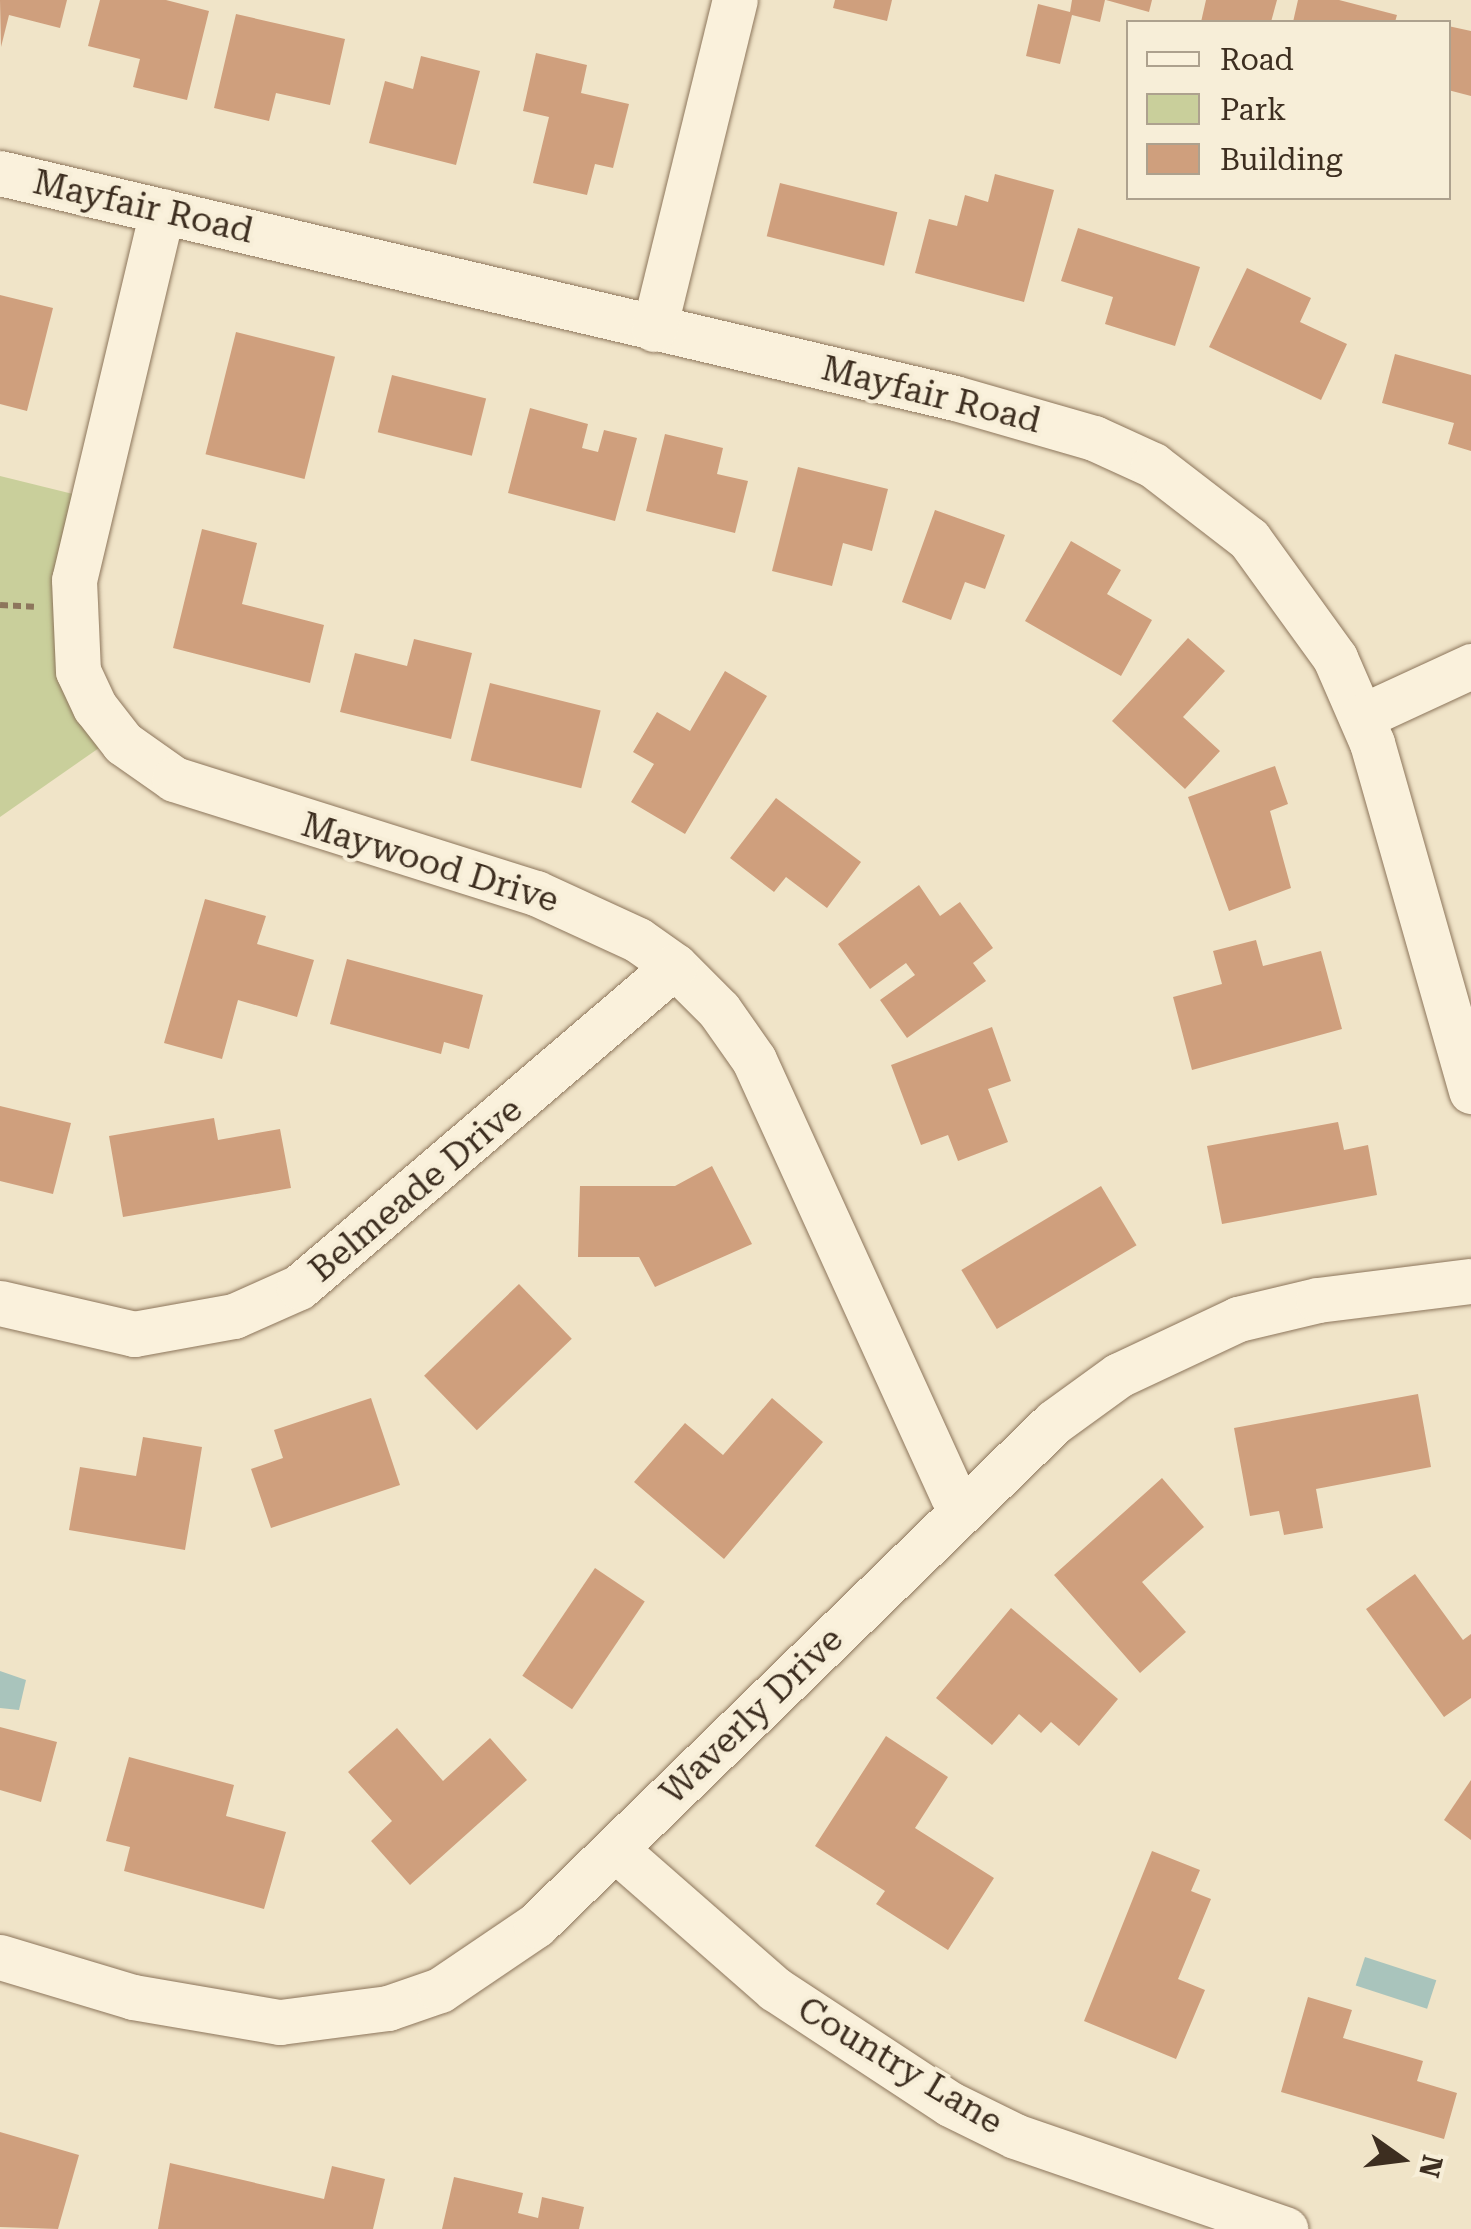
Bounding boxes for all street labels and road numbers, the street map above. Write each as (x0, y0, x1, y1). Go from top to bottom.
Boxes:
street label: Mayfair Road (29, 161, 257, 253)
street label: Mayfair Road (817, 347, 1045, 443)
street label: Maywood Drive (296, 804, 564, 922)
street label: Belmeade Drive (301, 1089, 531, 1291)
street label: Waverly Drive (652, 1619, 852, 1813)
street label: Country Lane (790, 1988, 1010, 2144)

